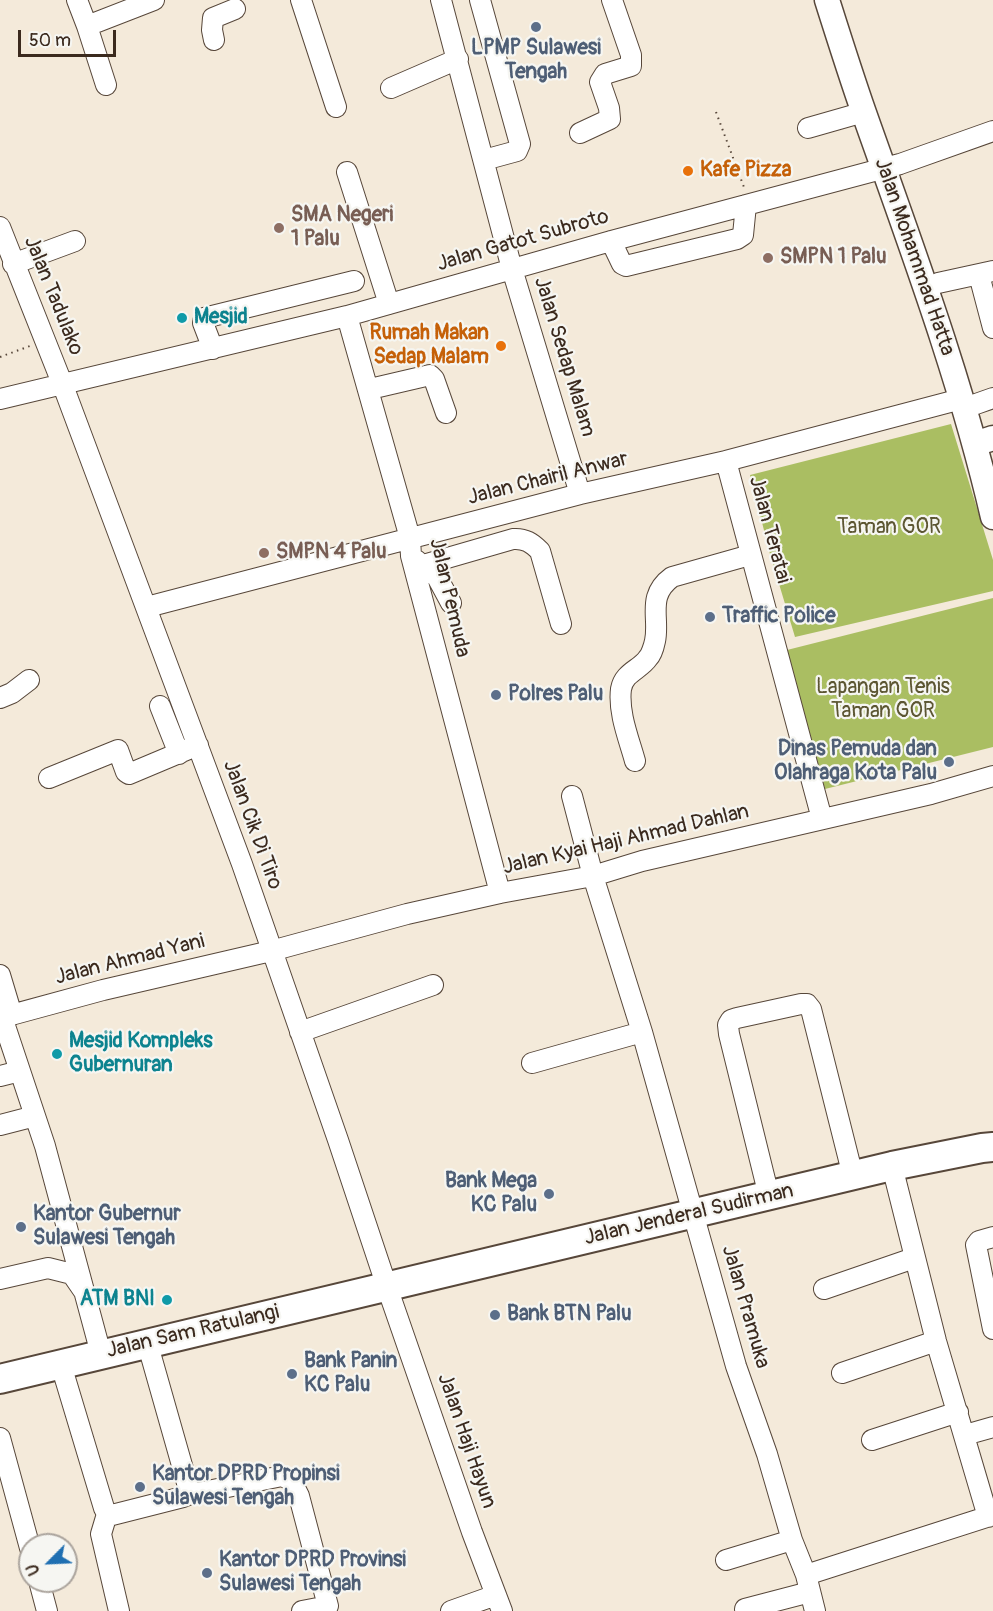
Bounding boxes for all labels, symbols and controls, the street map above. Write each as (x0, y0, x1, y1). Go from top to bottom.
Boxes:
scale bar (21, 18, 118, 56)
marker: LPMP Sulawesi Tengah (529, 20, 543, 34)
text: 50 m (29, 29, 71, 52)
place label: LPMP Sulawesi Tengah (471, 36, 601, 86)
street label: Jalan Mohammad Hatta (868, 155, 960, 359)
place label: Kafe Pizza (700, 158, 792, 184)
marker: Kafe Pizza (681, 164, 695, 178)
place label: SMA Negeri 1 Palu (291, 203, 393, 253)
street label: Jalan Gatot Subroto (434, 204, 612, 278)
marker: SMA Negeri 1 Palu (272, 221, 286, 235)
street label: Jalan Tadulako (18, 233, 88, 359)
place label: SMPN 1 Palu (780, 245, 887, 271)
marker: SMPN 1 Palu (761, 251, 775, 265)
street label: Jalan Sedap Malam (528, 274, 600, 440)
place label: Mesjid (194, 305, 248, 331)
marker: Mesjid (175, 311, 189, 325)
place label: Rumah Makan Sedap Malam (369, 321, 489, 371)
marker: Rumah Makan Sedap Malam (494, 339, 508, 353)
street label: Jalan Chairil Anwar (465, 447, 631, 511)
street label: Jalan Teratai (743, 474, 795, 586)
park label: Taman GOR (837, 515, 941, 541)
street label: Jalan Pemuda (423, 536, 475, 660)
place label: SMPN 4 Palu (276, 540, 387, 566)
marker: SMPN 4 Palu (257, 546, 271, 560)
place label: Traffic Police (722, 604, 836, 630)
marker: Traffic Police (703, 610, 717, 624)
park label: Lapangan Tenis Taman GOR (816, 675, 950, 725)
place label: Polres Palu (508, 682, 603, 708)
marker: Polres Palu (489, 688, 503, 702)
place label: Dinas Pemuda dan Olahraga Kota Palu (774, 737, 937, 787)
marker: Dinas Pemuda dan Olahraga Kota Palu (942, 755, 956, 769)
street label: Jalan Cik Di Tiro (217, 757, 287, 893)
street label: Jalan Kyai Haji Ahmad Dahlan (500, 799, 752, 881)
street label: Jalan Ahmad Yani (53, 929, 207, 991)
place label: Mesjid Kompleks Gubernuran (69, 1029, 213, 1079)
marker: Mesjid Kompleks Gubernuran (50, 1047, 64, 1061)
place label: Bank Mega KC Palu (445, 1169, 537, 1219)
street label: Jalan Jenderal Sudirman (582, 1179, 796, 1251)
marker: Bank Mega KC Palu (542, 1187, 556, 1201)
place label: Kantor Gubernur Sulawesi Tengah (33, 1202, 181, 1252)
marker: Kantor Gubernur Sulawesi Tengah (14, 1220, 28, 1234)
street label: Jalan Pramuka (715, 1243, 775, 1371)
place label: ATM BNI (80, 1287, 155, 1313)
marker: ATM BNI (160, 1293, 174, 1307)
street label: Jalan Sam Ratulangi (104, 1300, 282, 1364)
place label: Bank BTN Palu (507, 1302, 632, 1328)
marker: Bank BTN Palu (488, 1308, 502, 1322)
place label: Bank Panin KC Palu (304, 1349, 397, 1399)
marker: Bank Panin KC Palu (285, 1367, 299, 1381)
street label: Jalan Haji Hayun (431, 1370, 501, 1512)
place label: Kantor DPRD Propinsi Sulawesi Tengah (152, 1462, 340, 1512)
marker: Kantor DPRD Propinsi Sulawesi Tengah (133, 1480, 147, 1494)
north arrow (18, 1533, 78, 1593)
place label: Kantor DPRD Provinsi Sulawesi Tengah (219, 1548, 406, 1598)
text: U (22, 1561, 45, 1578)
marker: Kantor DPRD Provinsi Sulawesi Tengah (200, 1566, 214, 1580)

